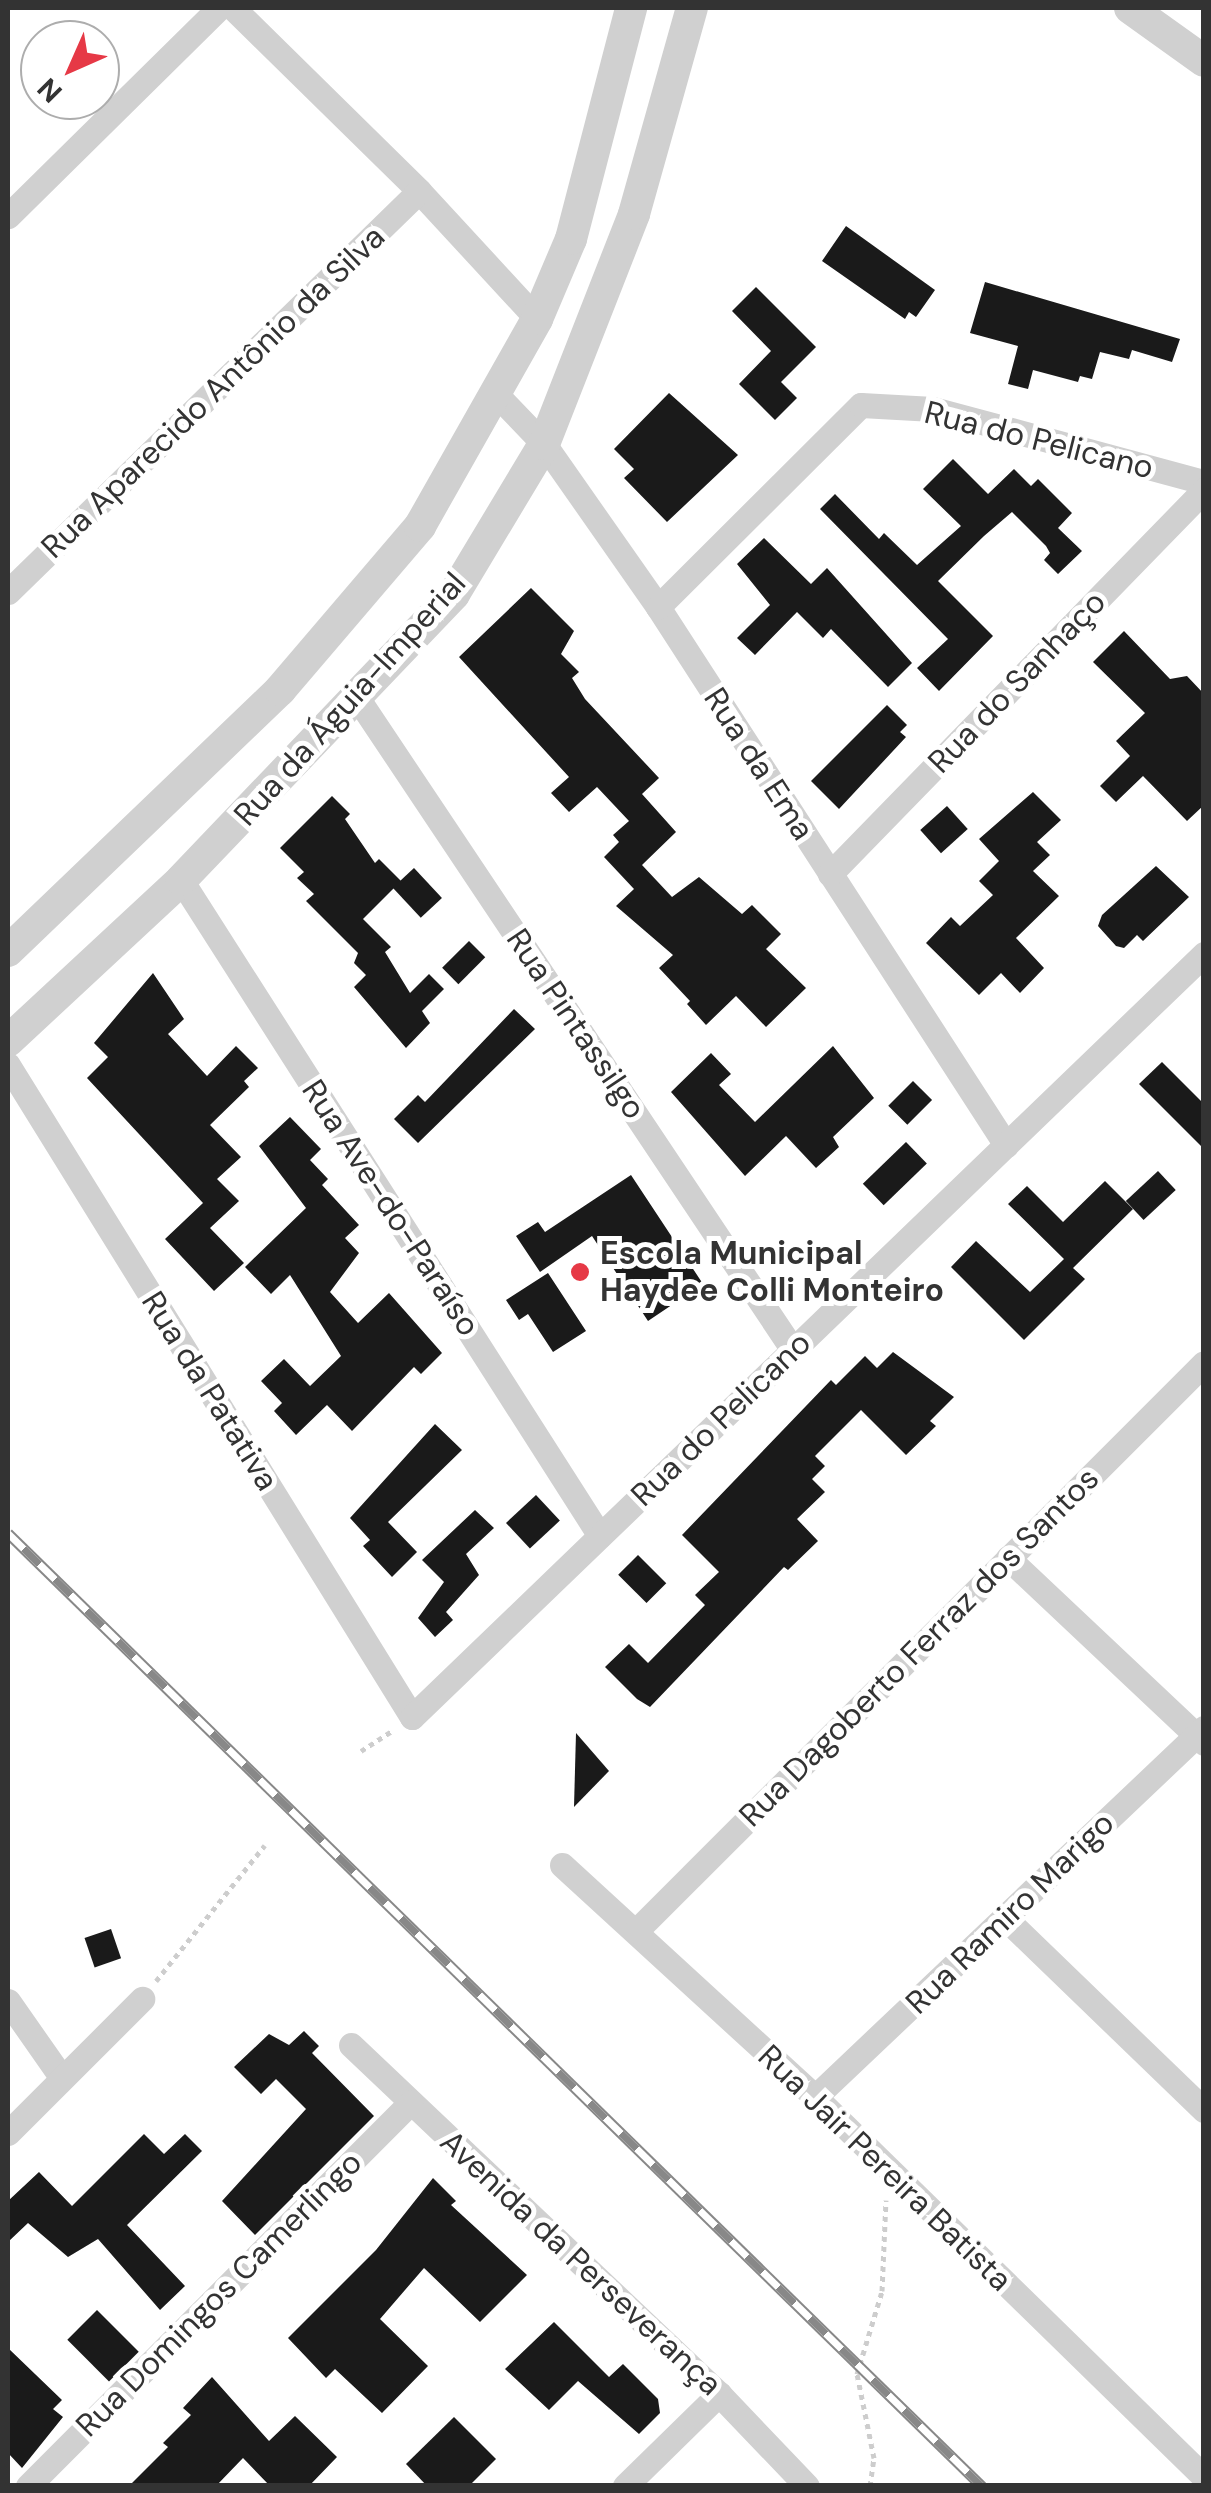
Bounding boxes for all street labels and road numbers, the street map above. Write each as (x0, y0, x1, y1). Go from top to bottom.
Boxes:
street label: Rua Aparecido Antônio da Silva (34, 218, 392, 566)
street label: Rua do Pelicano (921, 393, 1157, 487)
street label: Rua da Águia-Imperial (226, 565, 474, 833)
street label: Rua do Sanhaço (920, 583, 1114, 781)
street label: Rua da Ema (696, 681, 822, 847)
street label: Rua Pintassilgo (498, 922, 654, 1126)
street label: Rua Ave-do-Paraíso (294, 1073, 488, 1343)
street label: Rua da Patativa (134, 1284, 286, 1498)
street label: Rua do Pelicano (623, 1324, 819, 1514)
street label: Rua Dagoberto Ferraz dos Santos (731, 1459, 1107, 1835)
street label: Rua Ramiro Marigo (898, 1804, 1122, 2022)
street label: Rua Jair Pereira Batista (750, 2037, 1020, 2299)
street label: Avenida da Perseverança (432, 2123, 730, 2403)
street label: Rua Domingos Camerlingo (68, 2143, 370, 2445)

